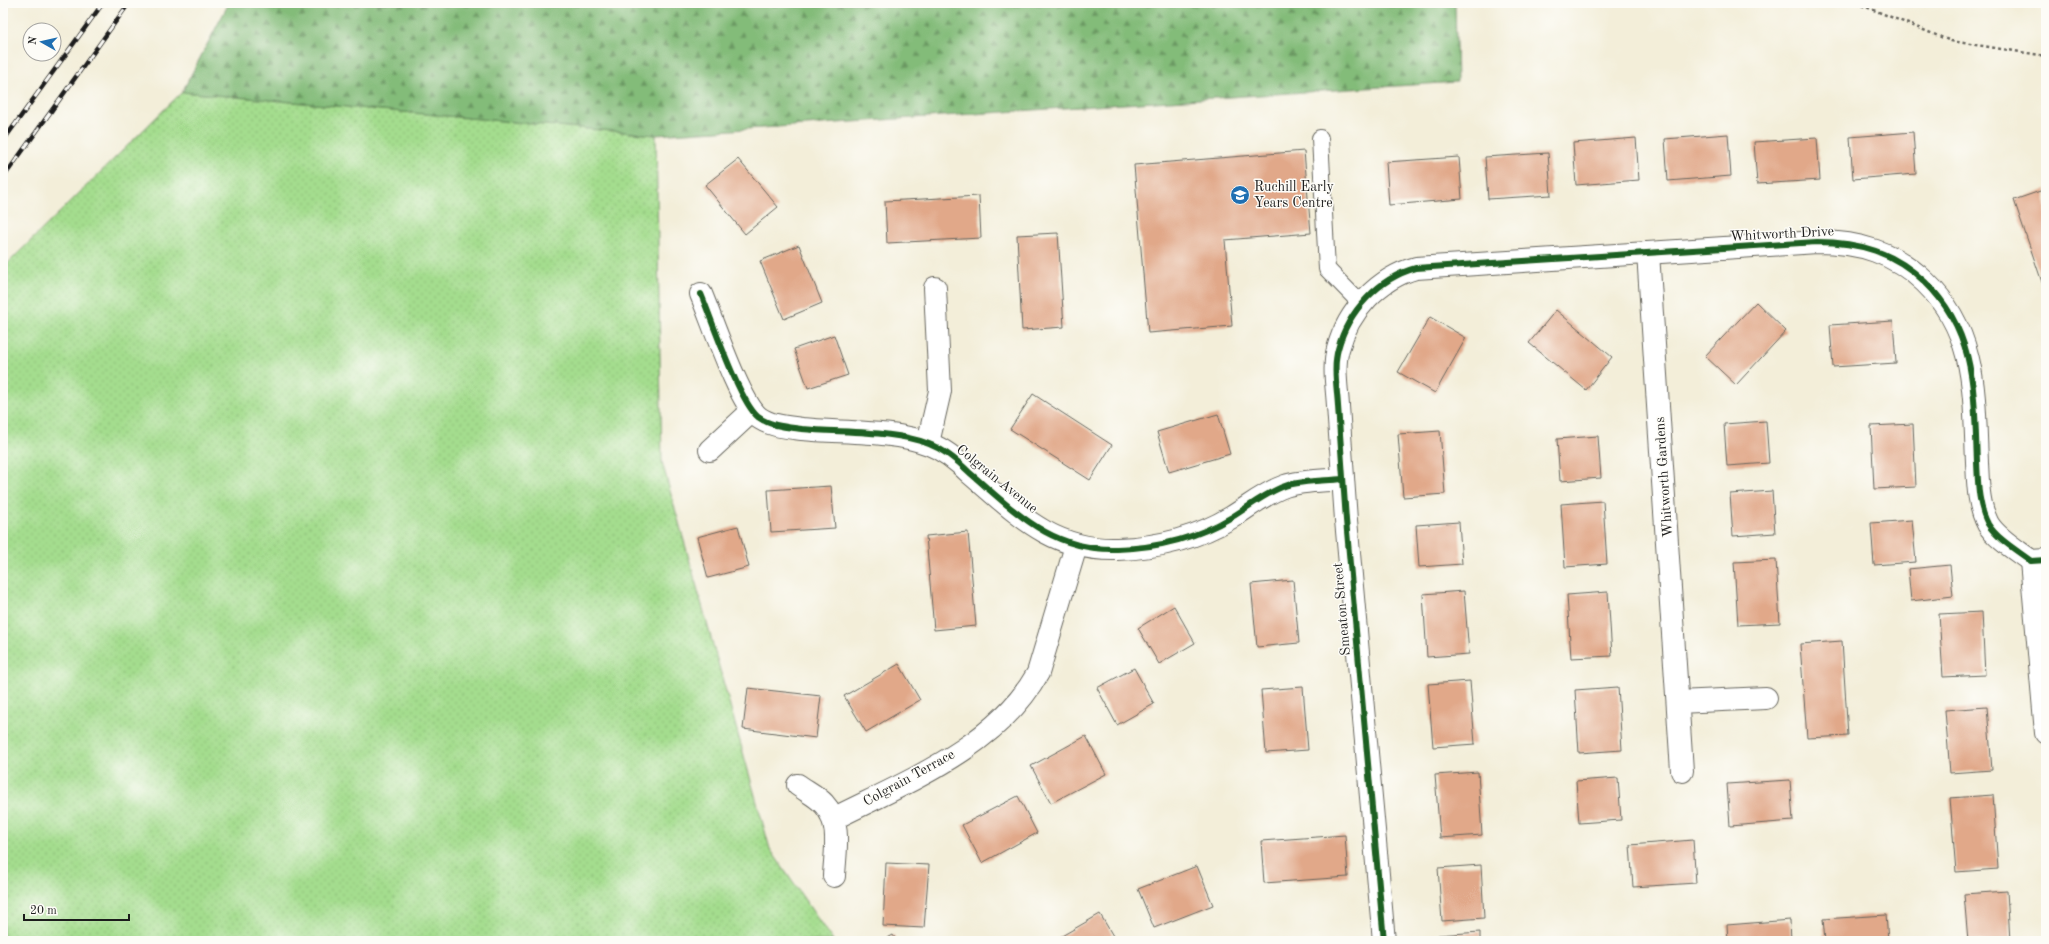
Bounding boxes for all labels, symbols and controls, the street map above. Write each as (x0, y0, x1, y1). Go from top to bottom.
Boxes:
north arrow (22, 22, 62, 62)
text: N (28, 35, 40, 46)
place label: Ruchill Early Years Centre (1254, 180, 1335, 210)
school or university icon: Ruchill Early Years Centre (1229, 184, 1251, 206)
street label: Whitworth Drive (1730, 224, 1834, 244)
street label: Whitworth Gardens (1653, 416, 1675, 538)
street label: Colgrain Avenue (954, 442, 1040, 516)
street label: Smeaton Street (1331, 562, 1353, 656)
street label: Colgrain Terrace (861, 747, 957, 809)
scale bar (24, 896, 129, 922)
text: 20 m (30, 905, 57, 917)

